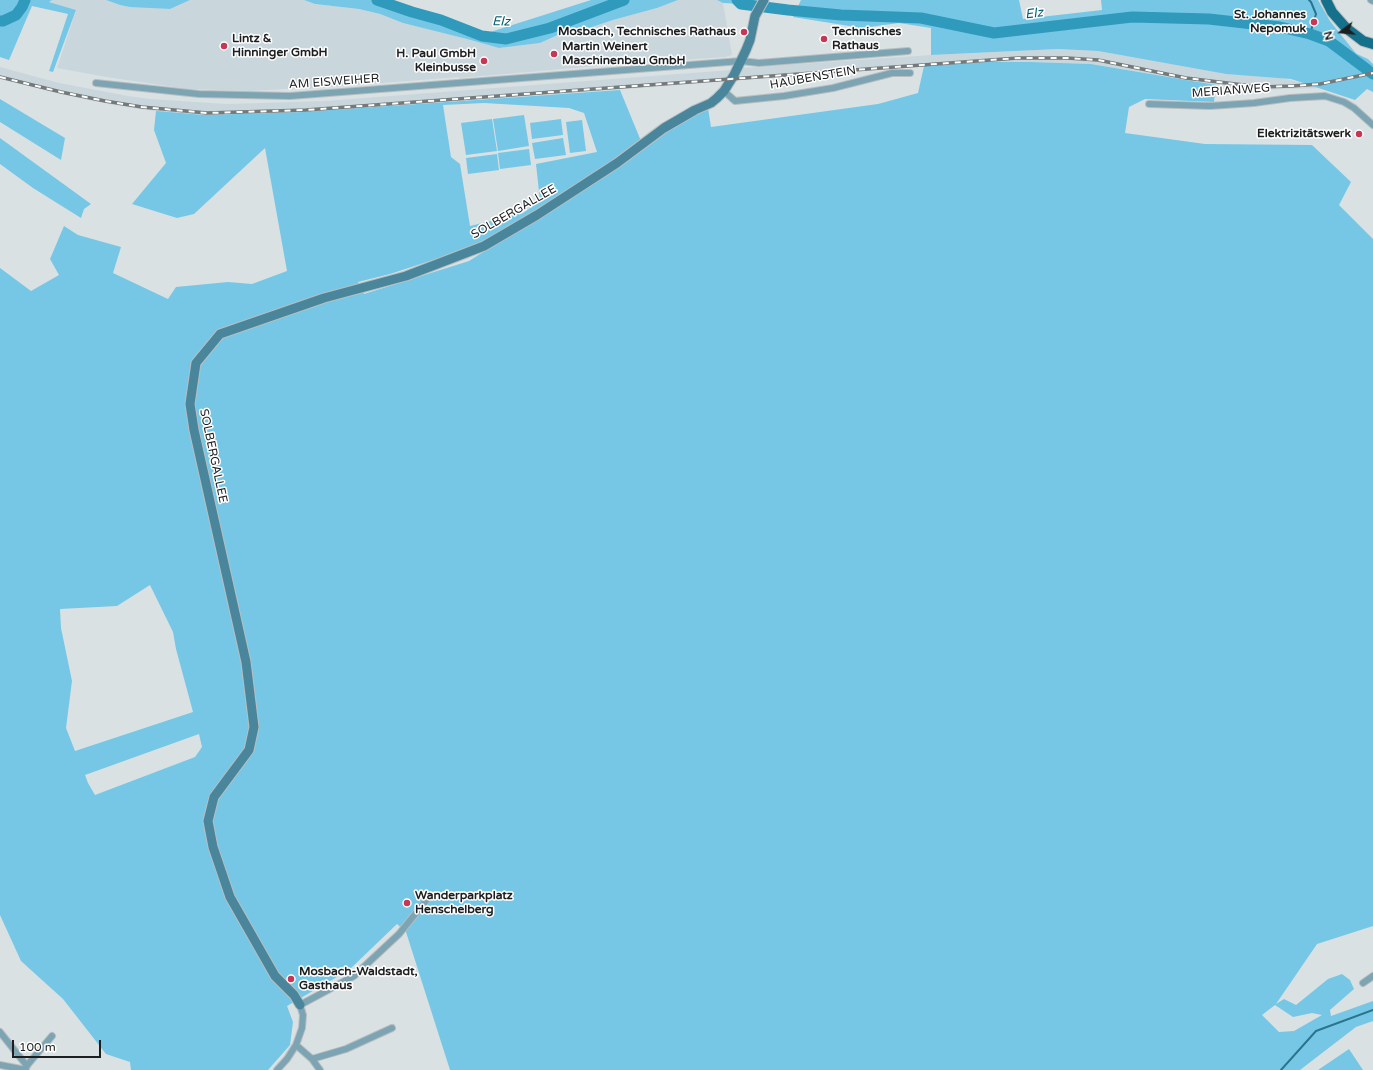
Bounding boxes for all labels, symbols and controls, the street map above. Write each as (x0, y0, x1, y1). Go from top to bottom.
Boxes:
water label: Elz (1024, 5, 1044, 23)
place label: St. Johannes Nepomuk (1234, 8, 1306, 36)
north arrow (1321, 12, 1361, 52)
water label: Elz (492, 14, 510, 30)
marker: St. Johannes Nepomuk (1309, 17, 1319, 27)
place label: Mosbach, Technisches Rathaus (558, 25, 736, 39)
place label: Technisches Rathaus (832, 25, 901, 53)
marker: Mosbach, Technisches Rathaus (739, 27, 749, 37)
text: N (1322, 29, 1336, 41)
place label: Lintz & Hinninger GmbH (232, 32, 327, 60)
marker: Technisches Rathaus (819, 34, 829, 44)
place label: Martin Weinert Maschinenbau GmbH (562, 40, 685, 68)
marker: Lintz & Hinninger GmbH (219, 41, 229, 51)
place label: H. Paul GmbH Kleinbusse (396, 47, 476, 75)
marker: Martin Weinert Maschinenbau GmbH (549, 49, 559, 59)
marker: H. Paul GmbH Kleinbusse (479, 56, 489, 66)
street label: HAUBENSTEIN (769, 63, 857, 93)
street label: AM EISWEIHER (288, 72, 380, 92)
street label: MERIANWEG (1191, 81, 1271, 101)
place label: Elektrizitätswerk (1257, 127, 1351, 141)
marker: Elektrizitätswerk (1354, 129, 1364, 139)
street label: SOLBERGALLEE (469, 182, 559, 242)
street label: SOLBERGALLEE (196, 408, 230, 504)
place label: Wanderparkplatz Henschelberg (415, 889, 513, 917)
marker: Wanderparkplatz Henschelberg (402, 898, 412, 908)
place label: Mosbach-Waldstadt, Gasthaus (299, 965, 418, 993)
marker: Mosbach-Waldstadt, Gasthaus (286, 974, 296, 984)
scale bar (14, 1032, 103, 1058)
text: 100 m (19, 1040, 56, 1054)

